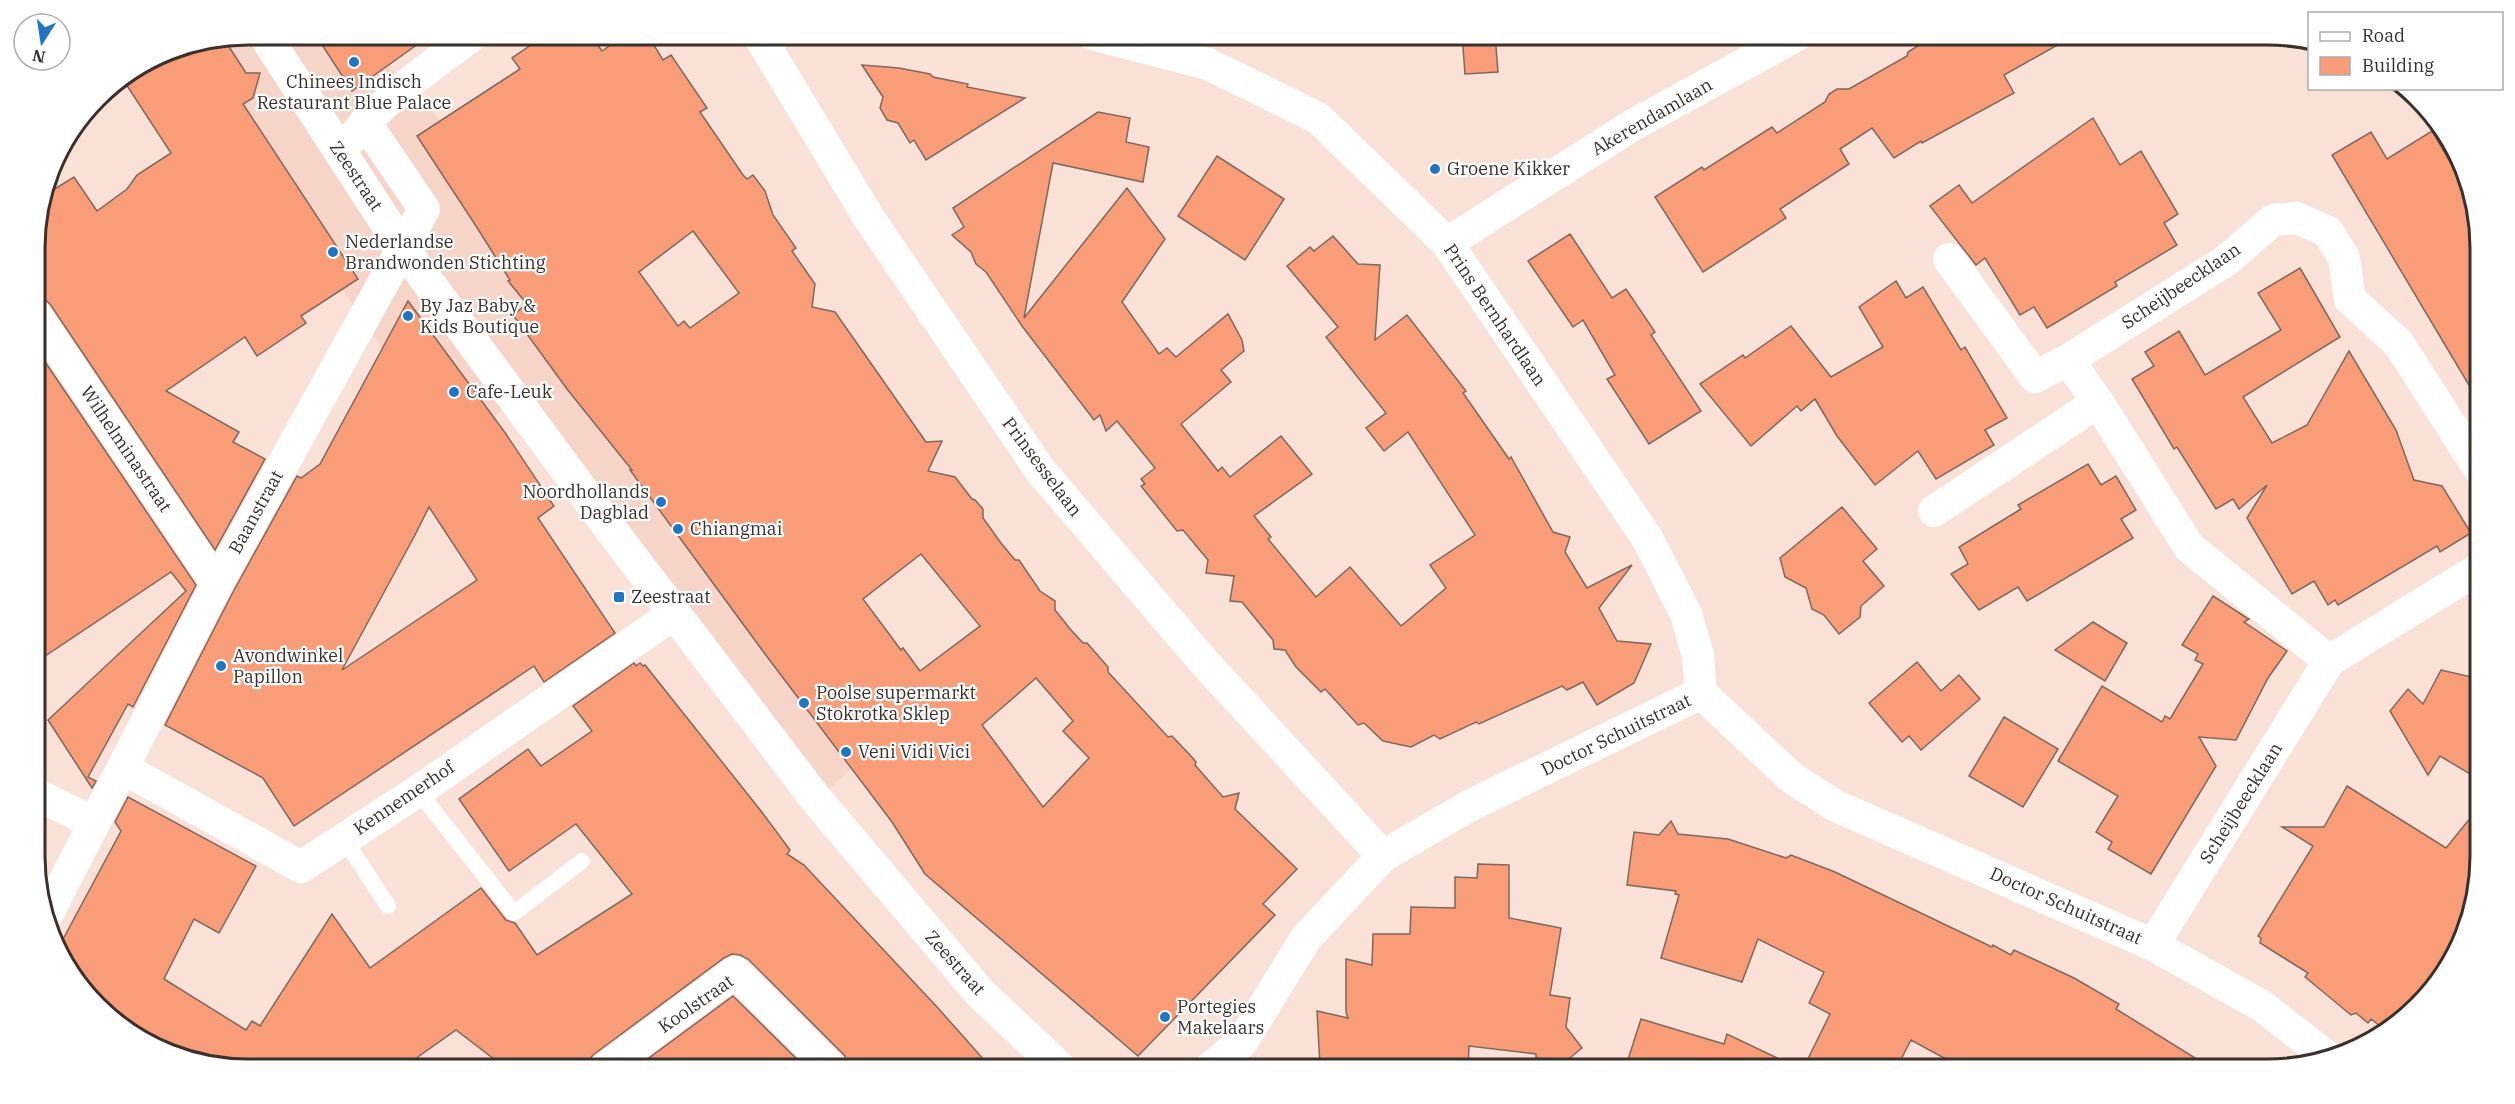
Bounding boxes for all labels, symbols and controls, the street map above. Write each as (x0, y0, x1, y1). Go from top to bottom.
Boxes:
north arrow (12, 12, 72, 72)
legend (2308, 12, 2503, 90)
text: Road (2362, 24, 2405, 47)
text: N (31, 46, 47, 68)
text: Building (2362, 54, 2434, 77)
marker: Chinees Indisch Restaurant Blue Palace (347, 55, 361, 69)
place label: Chinees Indisch Restaurant Blue Palace (257, 70, 451, 114)
street label: Akerendamlaan (1587, 73, 1716, 160)
street label: Zeestraat (325, 136, 388, 215)
place label: Groene Kikker (1447, 157, 1570, 180)
marker: Groene Kikker (1428, 162, 1442, 176)
place label: Nederlandse Brandwonden Stichting (345, 230, 546, 274)
street label: Scheijbeecklaan (2117, 237, 2245, 334)
street label: Prins Bernhardlaan (1439, 239, 1552, 390)
marker: Nederlandse Brandwonden Stichting (326, 245, 340, 259)
place label: By Jaz Baby & Kids Boutique (420, 294, 539, 338)
marker: By Jaz Baby & Kids Boutique (401, 309, 415, 323)
place label: Cafe-Leuk (466, 380, 553, 403)
street label: Wilhelminastraat (76, 381, 177, 516)
marker: Cafe-Leuk (447, 385, 461, 399)
street label: Prinsesselaan (998, 413, 1087, 521)
street label: Baanstraat (223, 466, 288, 558)
place label: Noordhollands Dagblad (522, 480, 649, 524)
marker: Noordhollands Dagblad (654, 495, 668, 509)
place label: Chiangmai (690, 517, 783, 540)
marker: Chiangmai (671, 522, 685, 536)
place label: Zeestraat (631, 585, 711, 608)
marker: Zeestraat (612, 590, 626, 604)
place label: Avondwinkel Papillon (233, 644, 343, 688)
marker: Avondwinkel Papillon (214, 659, 228, 673)
place label: Poolse supermarkt Stokrotka Sklep (816, 681, 976, 725)
street label: Doctor Schuitstraat (1537, 688, 1695, 781)
marker: Poolse supermarkt Stokrotka Sklep (797, 696, 811, 710)
street label: Scheijbeecklaan (2194, 738, 2287, 868)
place label: Veni Vidi Vici (858, 740, 971, 763)
marker: Veni Vidi Vici (839, 745, 853, 759)
street label: Kennemerhof (349, 754, 460, 840)
street label: Doctor Schuitstraat (1987, 862, 2146, 949)
street label: Zeestraat (920, 925, 991, 1000)
street label: Koolstraat (653, 969, 738, 1038)
place label: Portegies Makelaars (1177, 995, 1264, 1039)
marker: Portegies Makelaars (1158, 1010, 1172, 1024)

